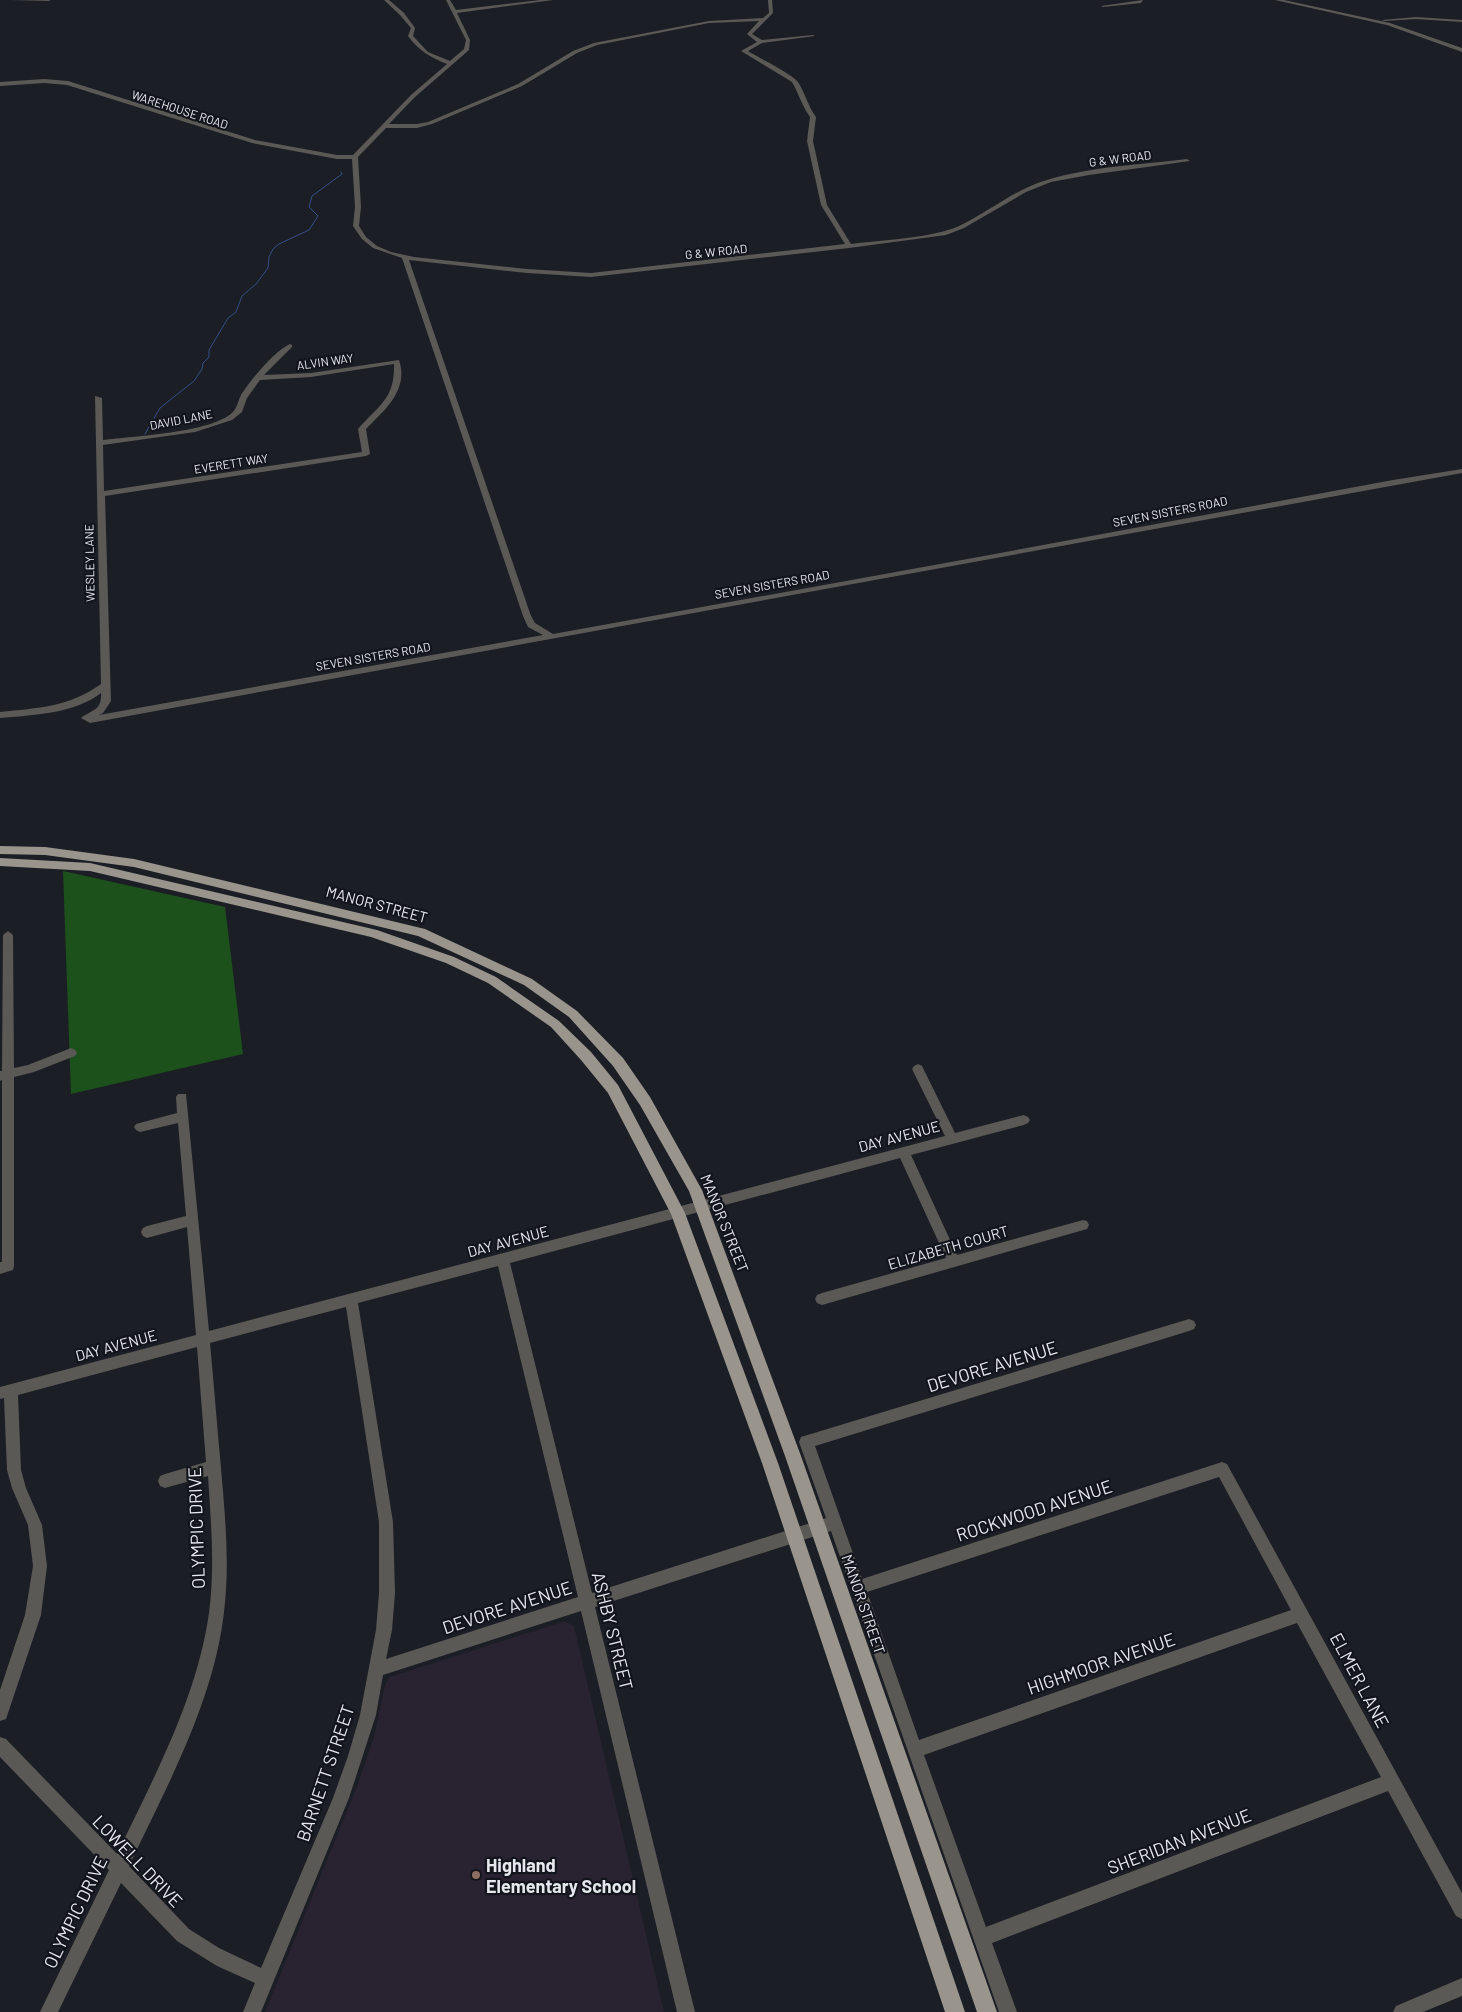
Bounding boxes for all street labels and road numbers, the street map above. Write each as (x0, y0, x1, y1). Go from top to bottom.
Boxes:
street label: WAREHOUSE ROAD (130, 87, 230, 131)
street label: G & W ROAD (1088, 147, 1152, 169)
street label: G & W ROAD (684, 241, 748, 261)
street label: ALVIN WAY (296, 350, 354, 372)
street label: DAVID LANE (148, 406, 214, 432)
street label: EVERETT WAY (193, 450, 269, 476)
street label: SEVEN SISTERS ROAD (1112, 493, 1228, 529)
street label: WESLEY LANE (81, 524, 97, 602)
street label: SEVEN SISTERS ROAD (714, 567, 830, 601)
street label: SEVEN SISTERS ROAD (315, 639, 431, 673)
street label: MANOR STREET (324, 882, 430, 926)
street label: DAY AVENUE (856, 1117, 942, 1155)
street label: MANOR STREET (697, 1171, 753, 1275)
street label: ELIZABETH COURT (886, 1221, 1010, 1273)
street label: DAY AVENUE (465, 1222, 551, 1260)
street label: DAY AVENUE (73, 1326, 159, 1364)
street label: DEVORE AVENUE (924, 1336, 1060, 1396)
street label: OLYMPIC DRIVE (183, 1467, 209, 1589)
street label: ROCKWOOD AVENUE (953, 1474, 1115, 1546)
street label: MANOR STREET (839, 1552, 889, 1656)
street label: ASHBY STREET (588, 1570, 638, 1692)
street label: DEVORE AVENUE (439, 1576, 575, 1638)
street label: HIGHMOOR AVENUE (1024, 1627, 1178, 1699)
street label: ELMER LANE (1326, 1629, 1394, 1731)
street label: BARNETT STREET (291, 1702, 359, 1844)
street label: SHERIDAN AVENUE (1104, 1803, 1254, 1879)
street label: LOWELL DRIVE (88, 1810, 188, 1912)
street label: OLYMPIC DRIVE (38, 1852, 112, 1972)

